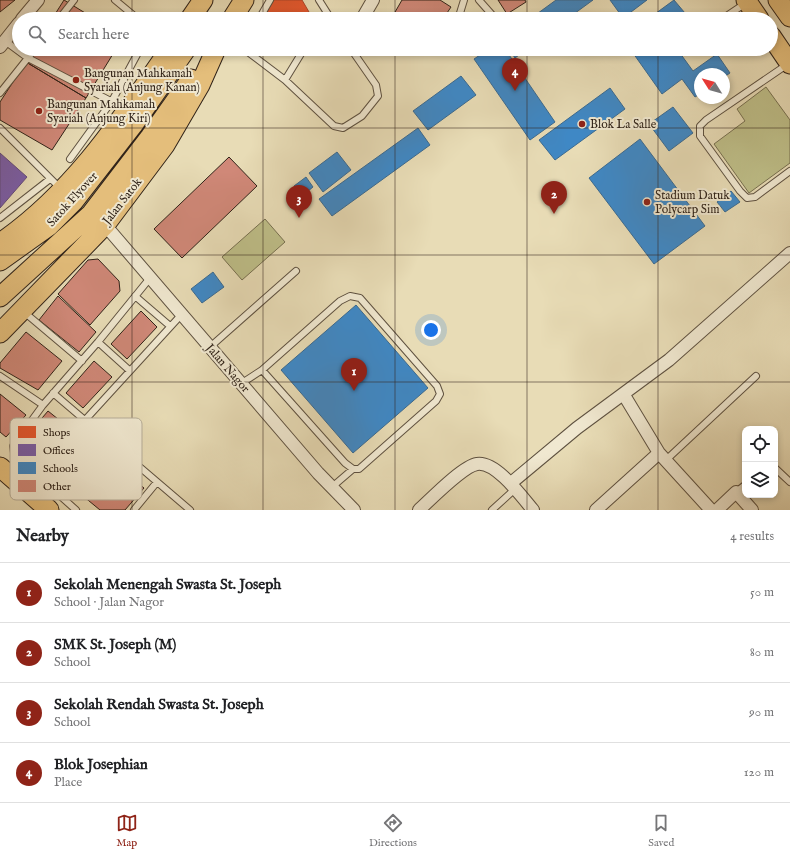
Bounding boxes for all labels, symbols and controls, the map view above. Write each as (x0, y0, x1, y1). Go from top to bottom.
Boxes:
search box (12, 12, 778, 56)
icon: search (26, 23, 48, 45)
text: Search here (58, 25, 129, 44)
pin: 4 (502, 58, 528, 91)
place label: Bangunan Mahkamah Syariah (Anjung Kanan) (84, 66, 200, 95)
north arrow (694, 68, 730, 104)
marker: Bangunan Mahkamah Syariah (Anjung Kanan) (71, 75, 81, 85)
place label: Bangunan Mahkamah Syariah (Anjung Kiri) (47, 97, 156, 126)
marker: Bangunan Mahkamah Syariah (Anjung Kiri) (34, 106, 44, 116)
place label: Blok La Salle (590, 117, 657, 132)
marker: Blok La Salle (577, 119, 587, 129)
street label: Satok Flyover (44, 168, 101, 230)
street label: Jalan Satok (98, 174, 147, 230)
pin: 2 (541, 181, 567, 214)
pin: 3 (286, 185, 312, 218)
place label: Stadium Datuk Polycarp Sim (655, 188, 730, 218)
marker: Stadium Datuk Polycarp Sim (642, 197, 652, 207)
your location (421, 320, 441, 340)
street label: Jalan Nagor (200, 339, 253, 397)
pin: 1 (341, 358, 367, 391)
legend (10, 418, 142, 500)
text: Shops (43, 426, 70, 440)
map controls (742, 426, 778, 498)
button: locate (742, 426, 778, 462)
text: Offices (43, 444, 74, 458)
text: Schools (43, 462, 78, 476)
button: layers (742, 462, 778, 498)
text: Other (43, 480, 71, 494)
text: Nearby (16, 526, 69, 547)
text: 4 results (730, 528, 774, 545)
text: Sekolah Menengah Swasta St. Joseph (54, 575, 281, 594)
text: 1 (27, 584, 31, 601)
text: 50 m (750, 584, 774, 601)
text: School · Jalan Nagor (54, 594, 164, 611)
text: SMK St. Joseph (M) (54, 635, 176, 654)
text: 2 (26, 644, 32, 661)
text: 80 m (750, 644, 774, 661)
text: School (54, 654, 91, 671)
text: Sekolah Rendah Swasta St. Joseph (54, 695, 264, 714)
text: 3 (27, 704, 31, 721)
text: 90 m (749, 704, 774, 721)
text: School (54, 714, 91, 731)
text: Blok Josephian (54, 755, 148, 774)
text: 4 (26, 764, 32, 781)
text: 120 m (744, 764, 774, 781)
text: Place (54, 774, 82, 791)
tab: Map (116, 812, 138, 850)
tab: Directions (369, 812, 417, 850)
tab: Saved (648, 812, 674, 850)

